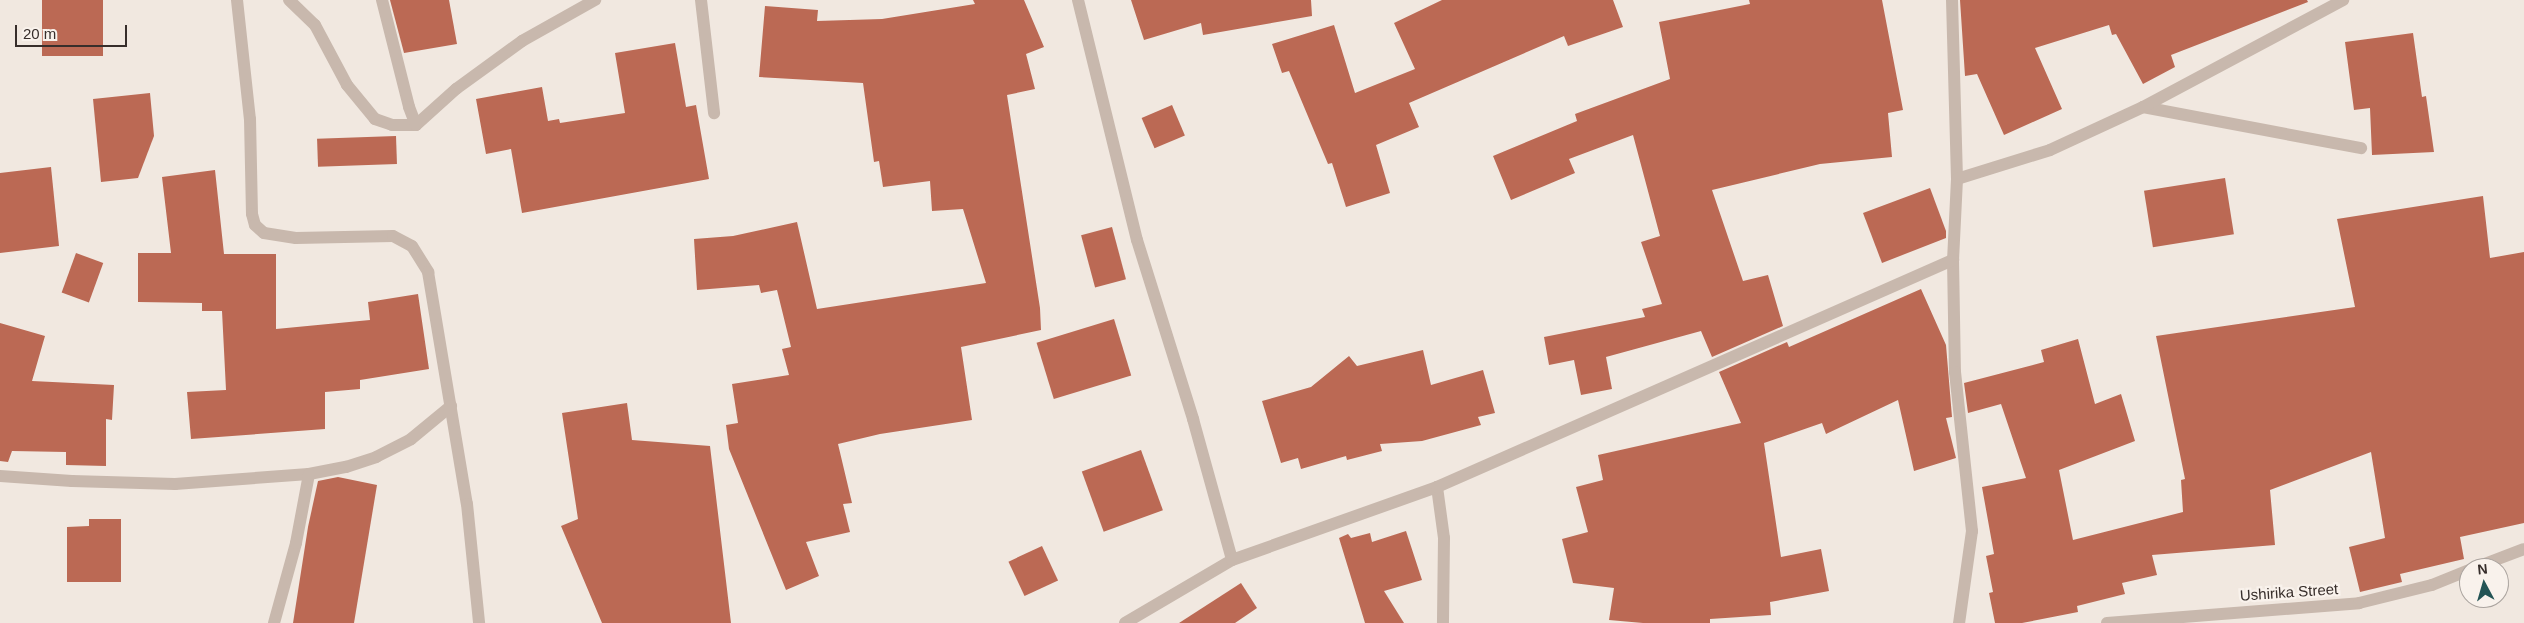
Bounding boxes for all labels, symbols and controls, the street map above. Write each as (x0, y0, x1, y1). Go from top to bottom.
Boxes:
scale bar (18, 15, 130, 47)
text: 20 m (23, 25, 56, 42)
north arrow (2459, 558, 2509, 608)
text: N (2477, 561, 2488, 578)
street label: Ushirika Street (2239, 580, 2339, 604)

